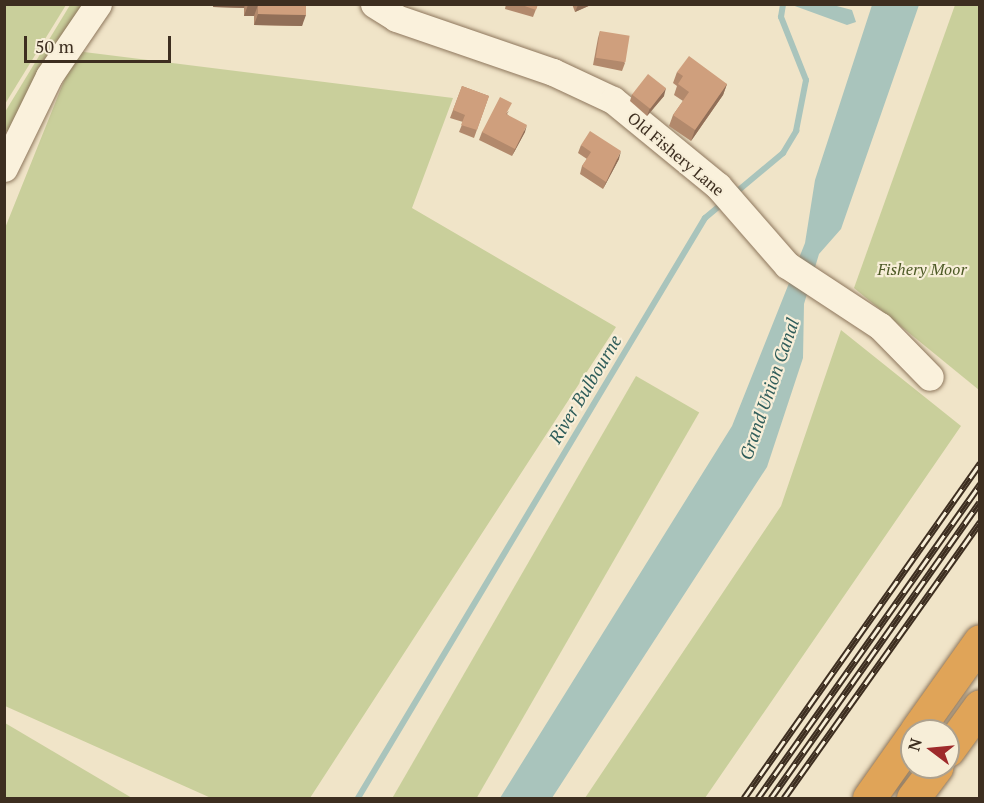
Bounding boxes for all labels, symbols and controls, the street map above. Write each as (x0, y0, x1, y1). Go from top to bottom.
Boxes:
scale bar (27, 24, 174, 62)
text: 50 m (35, 34, 74, 58)
street label: Old Fishery Lane (624, 108, 728, 200)
park label: Fishery Moor (877, 259, 967, 279)
water label: Grand Union Canal (735, 315, 803, 463)
water label: River Bulbourne (544, 331, 626, 447)
north arrow (900, 719, 960, 779)
text: N (902, 736, 927, 753)

